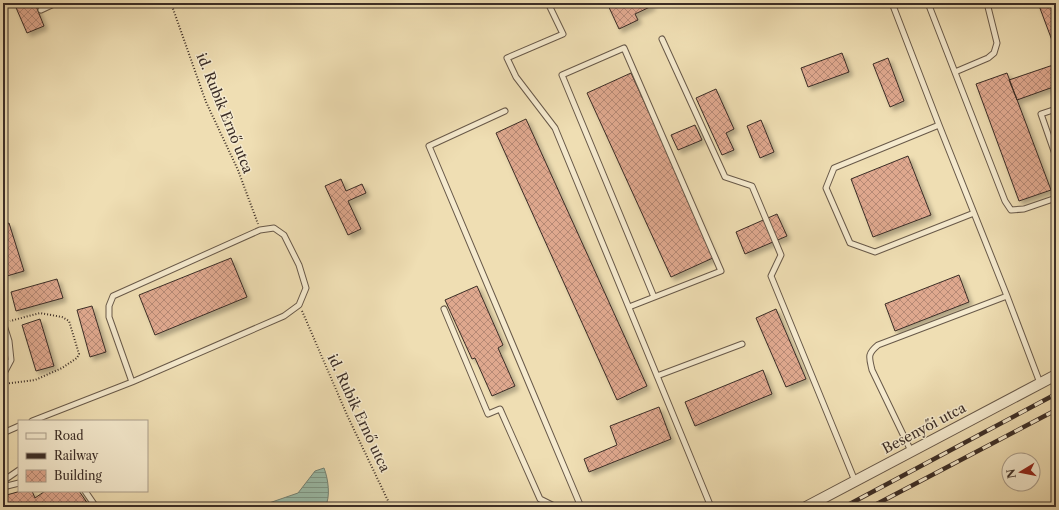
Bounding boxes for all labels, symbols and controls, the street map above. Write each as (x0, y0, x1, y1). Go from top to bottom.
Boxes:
street label: id. Rubik Ernő utca (193, 50, 258, 176)
street label: id. Rubik Ernő utca (324, 351, 395, 475)
street label: Besenyői utca (879, 398, 969, 458)
legend (18, 420, 148, 492)
text: Road (54, 428, 84, 443)
text: Railway (54, 448, 99, 463)
north arrow (1001, 452, 1041, 492)
text: N (1003, 467, 1019, 480)
text: Building (54, 468, 102, 483)

